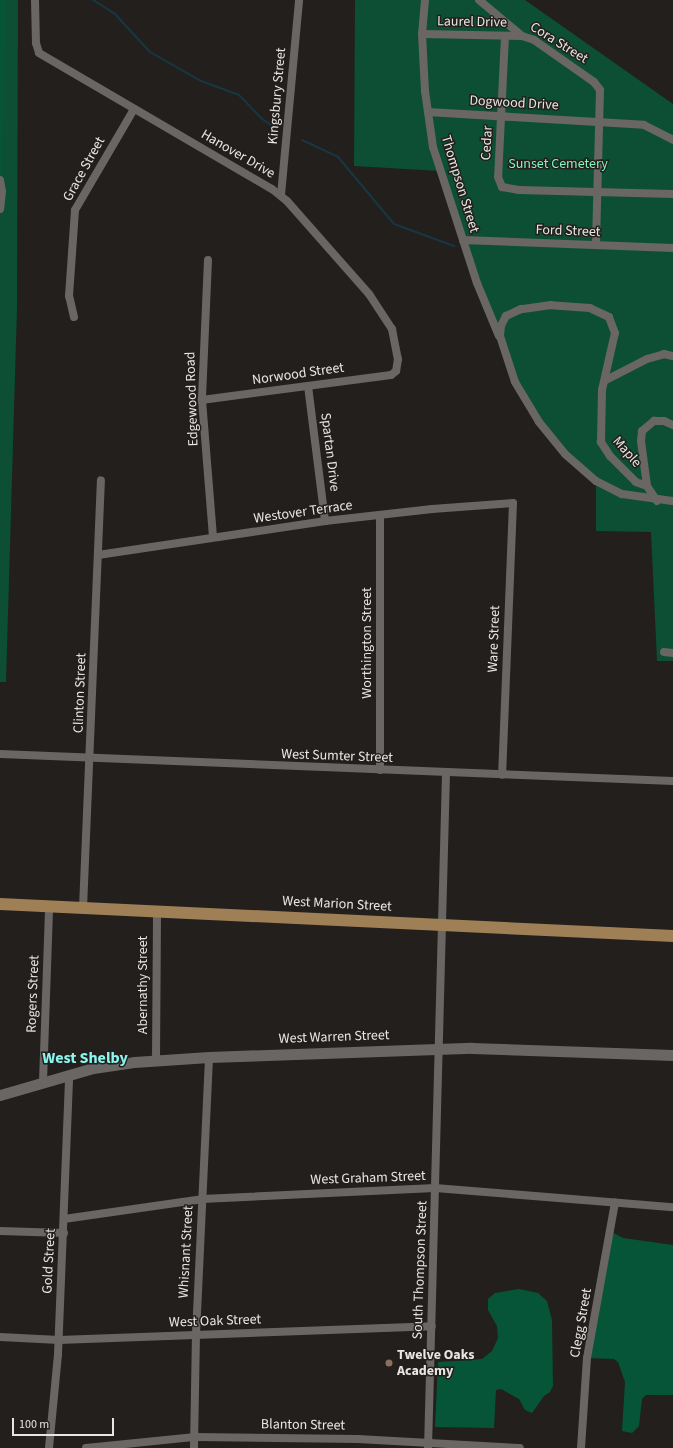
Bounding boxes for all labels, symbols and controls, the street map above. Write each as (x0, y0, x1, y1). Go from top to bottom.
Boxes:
street label: Laurel Drive (437, 13, 507, 31)
street label: Cora Street (527, 19, 591, 67)
street label: Kingsbury Street (264, 47, 290, 145)
street label: Dogwood Drive (469, 92, 559, 114)
street label: Cedar (478, 125, 496, 161)
street label: Hanover Drive (198, 126, 278, 182)
street label: Thompson Street (437, 133, 483, 235)
street label: Grace Street (59, 134, 109, 204)
park label: Sunset Cemetery (508, 156, 608, 172)
street label: Ford Street (535, 221, 601, 241)
street label: Edgewood Road (182, 351, 202, 447)
street label: Norwood Street (251, 359, 345, 389)
street label: Spartan Drive (317, 412, 343, 492)
street label: Maple (609, 433, 645, 471)
street label: Westover Terrace (252, 497, 354, 527)
street label: Worthington Street (359, 587, 375, 699)
street label: Ware Street (484, 605, 504, 673)
street label: Clinton Street (70, 653, 90, 733)
street label: West Sumter Street (281, 746, 393, 766)
street label: West Marion Street (282, 893, 392, 915)
street label: Abernathy Street (135, 936, 151, 1034)
street label: Rogers Street (23, 955, 43, 1033)
street label: West Warren Street (278, 1027, 390, 1047)
district label: West Shelby (42, 1048, 128, 1068)
street label: West Graham Street (310, 1168, 426, 1188)
street label: South Thompson Street (409, 1200, 431, 1340)
street label: Whisnant Street (175, 1205, 197, 1299)
street label: Gold Street (39, 1228, 59, 1294)
street label: Clegg Street (567, 1287, 595, 1359)
street label: West Oak Street (169, 1311, 261, 1331)
place label: Twelve Oaks Academy (397, 1347, 475, 1380)
marker: Twelve Oaks Academy (384, 1358, 394, 1368)
scale bar (14, 1410, 116, 1436)
text: 100 m (19, 1416, 49, 1433)
street label: Blanton Street (261, 1416, 345, 1434)

